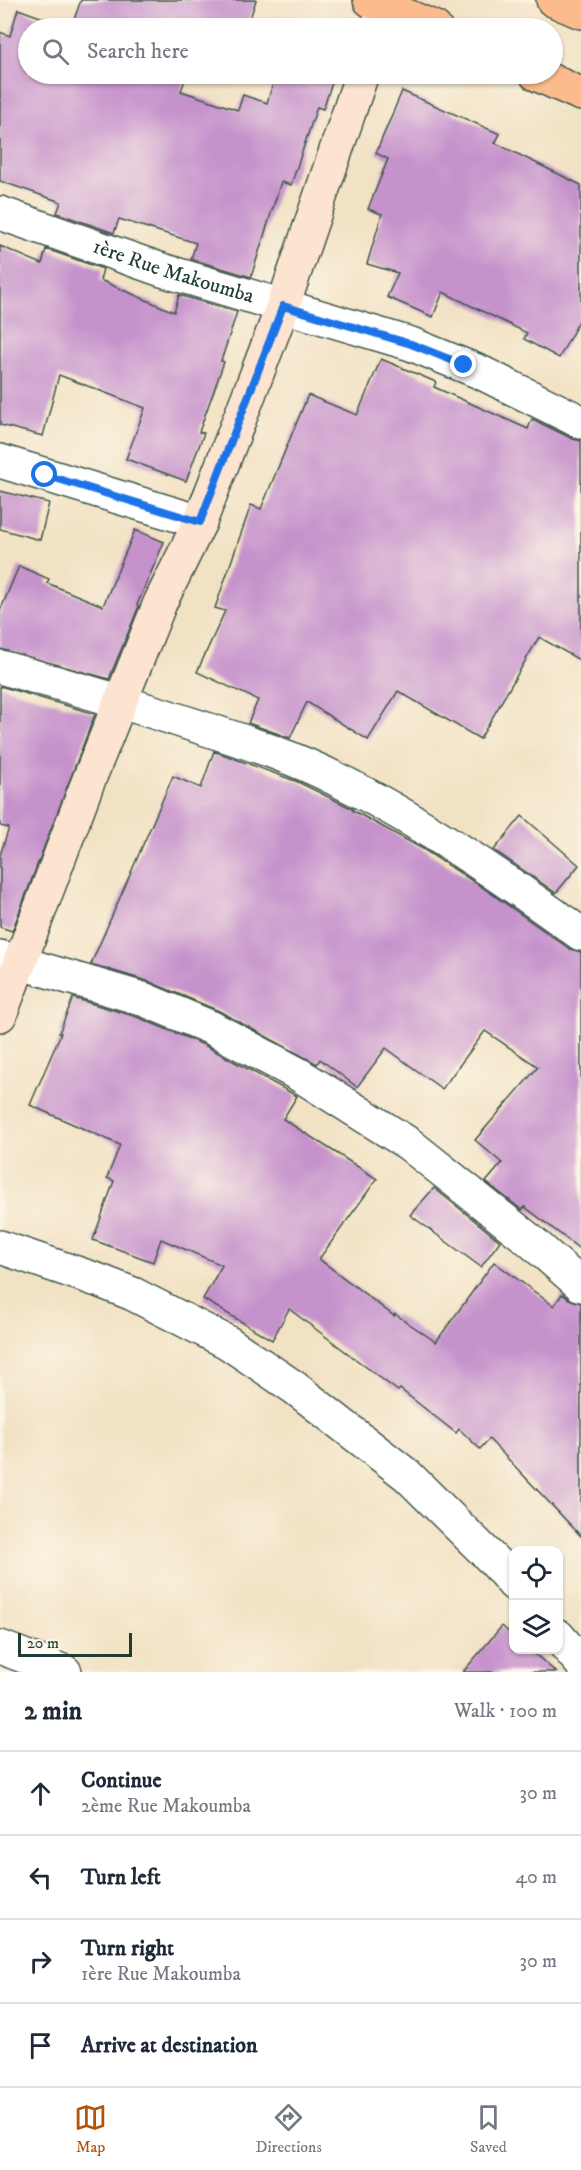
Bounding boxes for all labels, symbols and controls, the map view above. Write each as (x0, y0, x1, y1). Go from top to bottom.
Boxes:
search box (18, 18, 563, 84)
icon: search (39, 35, 72, 68)
text: Search here (87, 38, 189, 65)
street label: 1ère Rue Makoumba (89, 234, 257, 310)
route end (450, 351, 476, 377)
route start (31, 461, 57, 487)
map controls (509, 1546, 563, 1654)
button: locate (509, 1546, 563, 1600)
button: layers (509, 1600, 563, 1654)
scale bar (18, 1630, 132, 1658)
text: 20 m (27, 1633, 59, 1653)
text: 2 min (24, 1695, 82, 1728)
text: Walk · 100 m (454, 1699, 557, 1724)
text: Continue (81, 1767, 162, 1794)
icon: ahead (24, 1777, 57, 1810)
text: 30 m (519, 1781, 557, 1806)
text: 2ème Rue Makoumba (81, 1794, 251, 1819)
icon: left (24, 1861, 57, 1894)
text: Turn left (81, 1864, 161, 1891)
text: 40 m (515, 1865, 557, 1890)
text: Turn right (81, 1935, 174, 1962)
icon: right (24, 1945, 57, 1978)
text: 30 m (519, 1949, 557, 1974)
text: 1ère Rue Makoumba (81, 1962, 241, 1987)
icon: arrive (24, 2029, 57, 2062)
text: Arrive at destination (81, 2032, 258, 2059)
tab: Map (74, 2101, 107, 2157)
tab: Directions (255, 2101, 322, 2157)
tab: Saved (470, 2101, 507, 2157)

